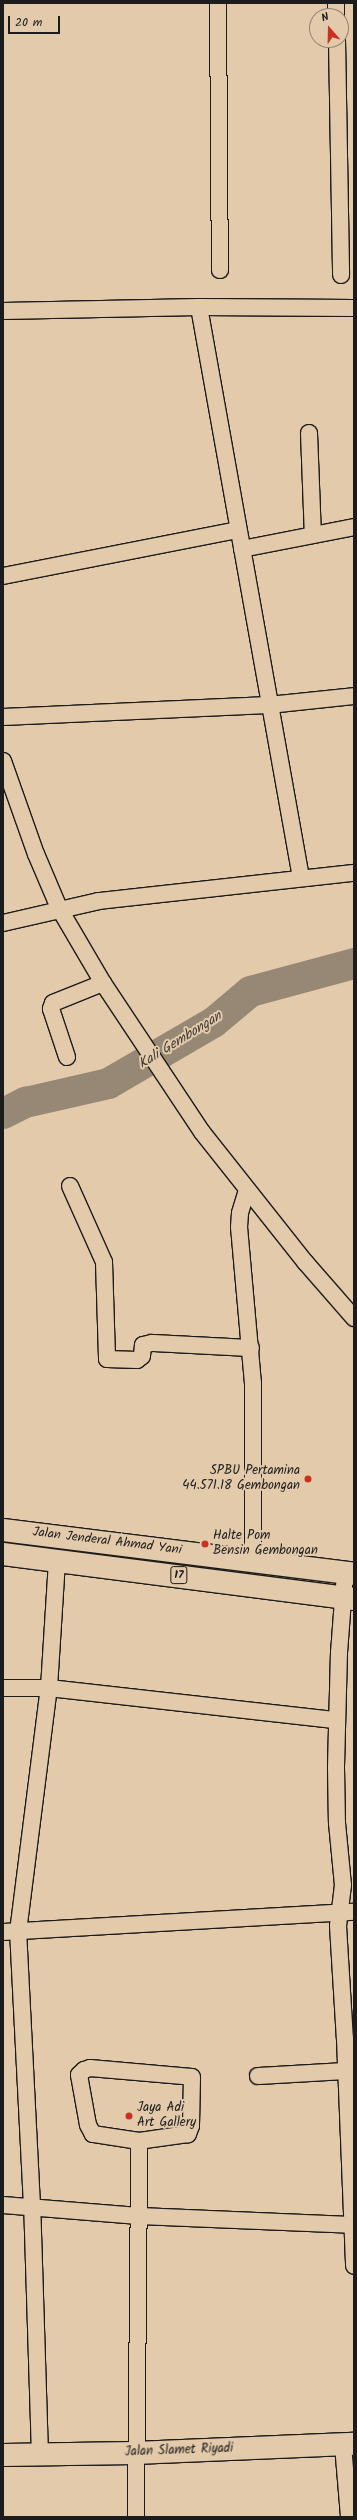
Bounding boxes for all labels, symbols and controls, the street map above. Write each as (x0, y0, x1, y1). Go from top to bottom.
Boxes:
scale bar (10, 8, 62, 34)
north arrow (309, 8, 349, 48)
text: N (319, 8, 332, 27)
text: 20 m (15, 13, 42, 32)
water label: Kali Gembongan (135, 1008, 225, 1072)
place label: SPBU Pertamina 44.571.18 Gembongan (182, 1464, 300, 1495)
marker: SPBU Pertamina 44.571.18 Gembongan (303, 1474, 313, 1484)
street label: Jalan Jenderal Ahmad Yani (32, 1525, 182, 1559)
place label: Halte Pom Bensin Gembongan (213, 1529, 318, 1560)
marker: Halte Pom Bensin Gembongan (200, 1539, 210, 1549)
road number: 17 (170, 1565, 188, 1585)
place label: Jaya Adi Art Gallery (137, 2101, 196, 2132)
marker: Jaya Adi Art Gallery (124, 2111, 134, 2121)
street label: Jalan Slamet Riyadi (124, 2441, 234, 2461)

